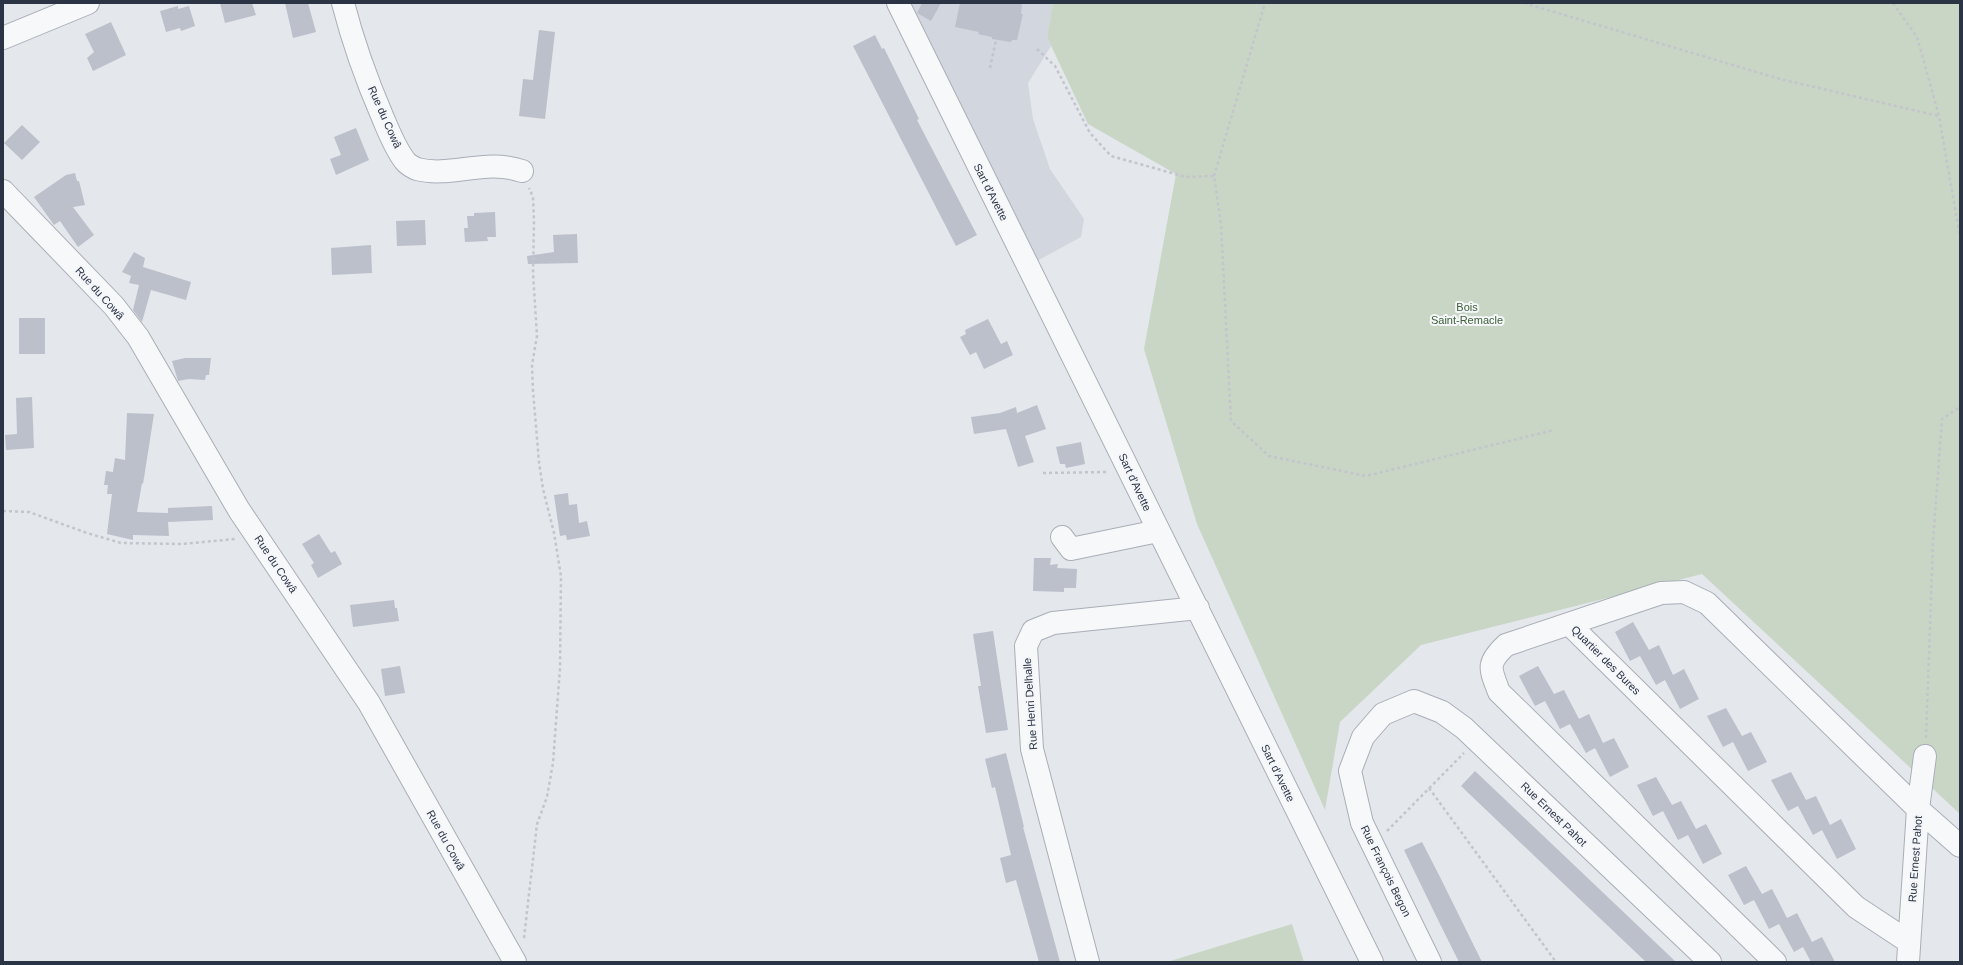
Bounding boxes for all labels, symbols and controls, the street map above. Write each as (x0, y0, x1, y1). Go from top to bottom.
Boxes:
street label: Rue du Cowâ (366, 84, 404, 151)
street label: Sart d'Avette (971, 161, 1011, 223)
street label: Rue du Cowâ (73, 264, 127, 322)
park label: Bois Saint-Remacle (1431, 301, 1503, 326)
street label: Sart d'Avette (1116, 451, 1154, 513)
street label: Rue du Cowâ (252, 533, 300, 596)
street label: Quartier des Bures (1569, 623, 1643, 697)
street label: Rue Henri Delhalle (1021, 658, 1039, 750)
street label: Sart d'Avette (1259, 742, 1297, 804)
street label: Rue Ernest Pahot (1519, 780, 1589, 848)
street label: Rue du Cowâ (425, 808, 468, 873)
street label: Rue Ernest Pahot (1906, 815, 1924, 903)
street label: Rue François Begon (1359, 823, 1413, 919)

